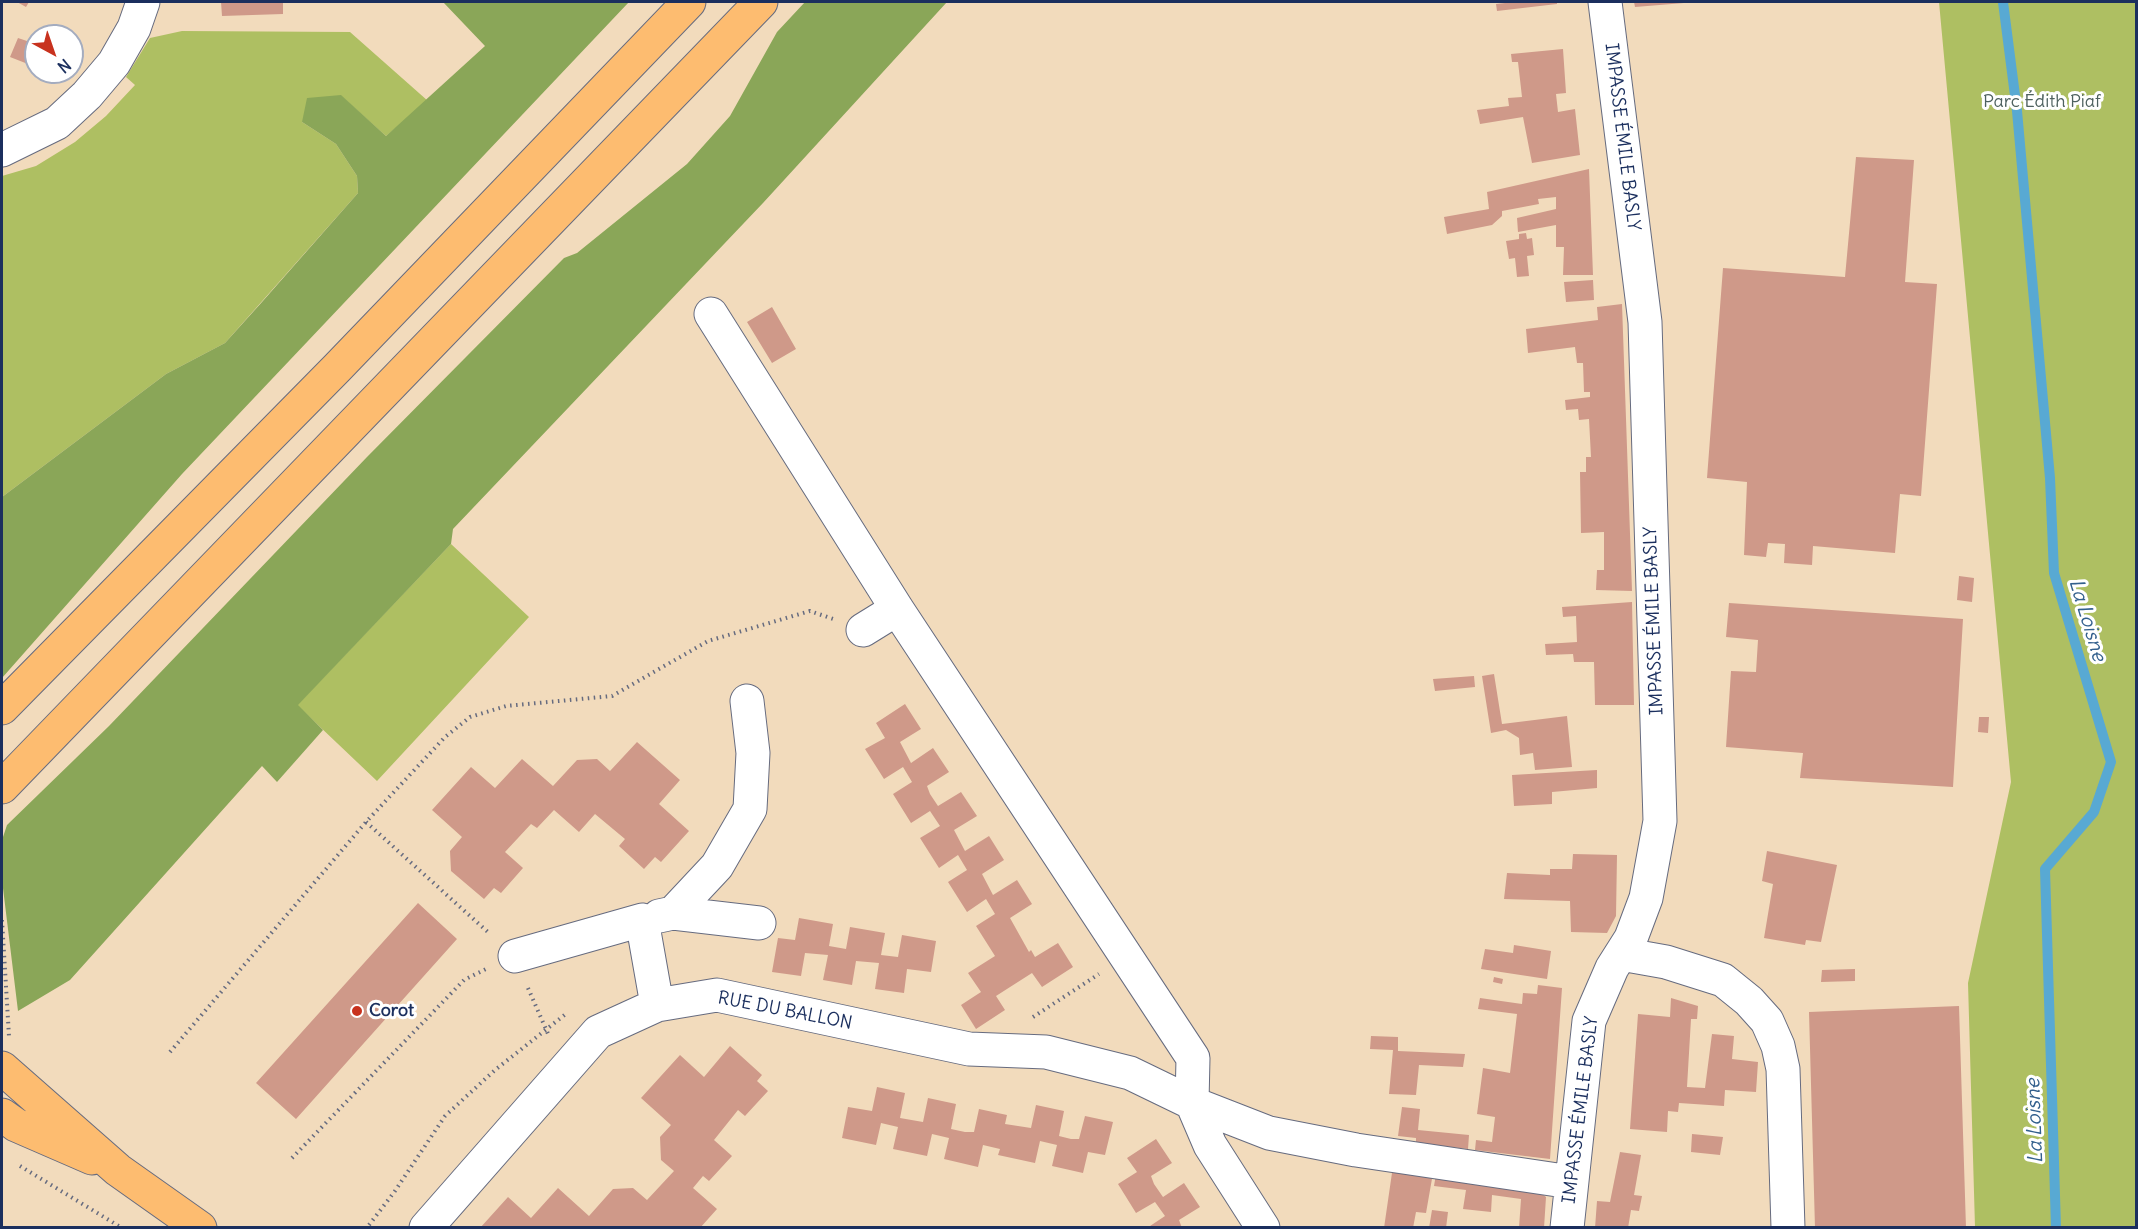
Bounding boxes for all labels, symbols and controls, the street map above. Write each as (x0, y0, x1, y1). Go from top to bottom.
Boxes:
north arrow (24, 24, 84, 84)
street label: IMPASSE ÉMILE BASLY (1600, 42, 1644, 232)
text: N (54, 55, 75, 77)
park label: Parc Édith Piaf (1983, 91, 2101, 113)
street label: IMPASSE ÉMILE BASLY (1640, 526, 1668, 716)
water label: La Loisne (2063, 576, 2111, 664)
street label: RUE DU BALLON (716, 987, 854, 1035)
place label: Corot (369, 1000, 414, 1022)
marker: Corot (350, 1004, 364, 1018)
street label: IMPASSE ÉMILE BASLY (1559, 1015, 1603, 1205)
water label: La Loisne (2022, 1078, 2048, 1164)

